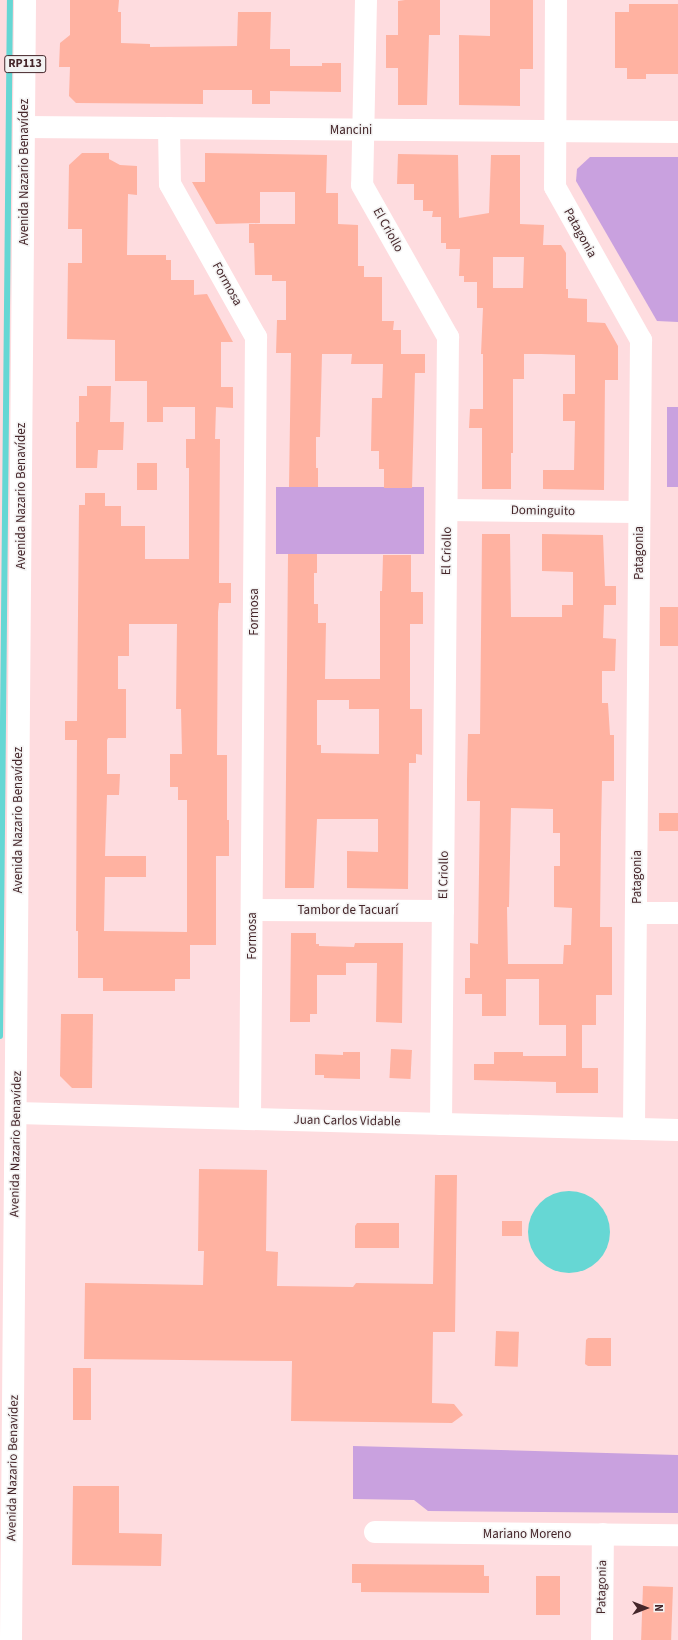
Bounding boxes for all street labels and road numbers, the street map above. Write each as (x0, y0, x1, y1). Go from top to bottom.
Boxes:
road number: RP113 (4, 54, 46, 74)
street label: Avenida Nazario Benavídez (16, 99, 32, 245)
street label: Mancini (330, 122, 372, 138)
street label: El Criollo (369, 205, 407, 255)
street label: Patagonia (560, 206, 600, 260)
street label: Formosa (209, 259, 245, 309)
street label: Avenida Nazario Benavídez (13, 423, 29, 569)
street label: Dominguito (511, 503, 575, 519)
street label: Patagonia (631, 526, 647, 580)
street label: El Criollo (439, 527, 455, 575)
street label: Formosa (246, 588, 262, 636)
street label: Avenida Nazario Benavídez (10, 747, 26, 893)
street label: Patagonia (629, 850, 645, 904)
street label: El Criollo (436, 851, 452, 899)
street label: Tambor de Tacuarí (298, 902, 398, 918)
street label: Formosa (244, 912, 260, 960)
street label: Avenida Nazario Benavídez (7, 1071, 25, 1217)
street label: Juan Carlos Vidable (293, 1112, 401, 1130)
street label: Avenida Nazario Benavídez (4, 1395, 22, 1541)
street label: Mariano Moreno (483, 1526, 571, 1542)
street label: Patagonia (594, 1560, 610, 1614)

